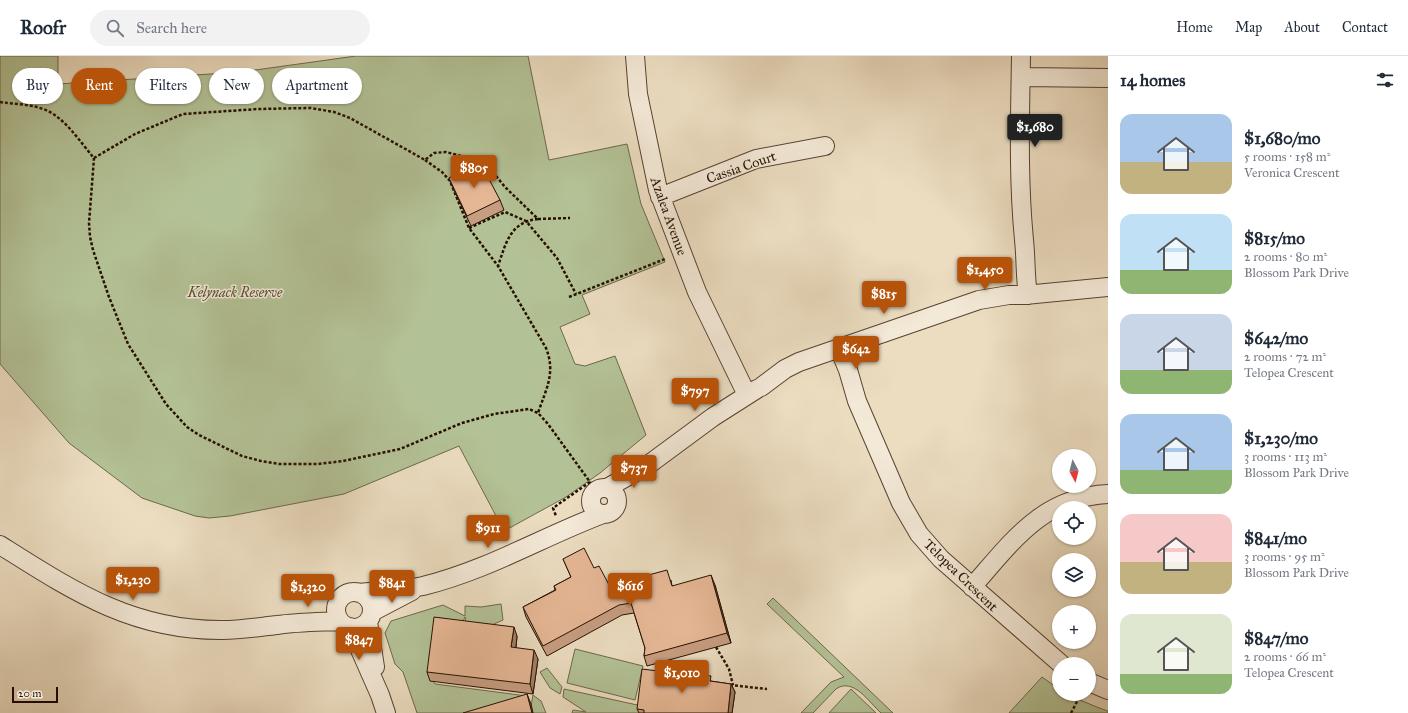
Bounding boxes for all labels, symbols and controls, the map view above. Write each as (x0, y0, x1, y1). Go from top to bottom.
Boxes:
search box (90, 10, 370, 46)
text: Roofr (20, 16, 66, 39)
icon: search (104, 17, 126, 39)
text: Search here (136, 19, 207, 37)
text: Home (1176, 19, 1213, 36)
text: Map (1235, 19, 1262, 36)
text: About (1284, 19, 1320, 36)
text: Contact (1342, 19, 1388, 36)
chip: Buy (12, 68, 63, 104)
chip: Rent (71, 68, 127, 104)
chip: Filters (135, 68, 201, 104)
chip: New (209, 68, 264, 104)
chip: Apartment (272, 68, 362, 104)
icon: filters (1374, 69, 1396, 91)
text: 14 homes (1120, 70, 1185, 91)
pin: $1,680 (1002, 114, 1068, 148)
text: $1,680 (1016, 119, 1054, 135)
text: $1,680/mo (1244, 128, 1320, 149)
icon: home (1152, 130, 1200, 178)
street label: Cassia Court (704, 148, 778, 187)
text: 5 rooms · 158 m² (1244, 149, 1331, 165)
pin: $805 (450, 155, 498, 189)
text: $805 (460, 160, 488, 176)
text: Veronica Crescent (1244, 165, 1340, 181)
street label: Azalea Avenue (646, 174, 691, 258)
text: $815/mo (1244, 228, 1305, 249)
icon: home (1152, 230, 1200, 278)
text: 2 rooms · 80 m² (1244, 249, 1327, 265)
pin: $1,450 (952, 257, 1018, 291)
text: $1,450 (966, 262, 1004, 278)
text: Blossom Park Drive (1244, 265, 1349, 281)
pin: $815 (860, 281, 908, 315)
park label: Kelynack Reserve (187, 284, 283, 301)
text: $815 (871, 286, 897, 302)
text: $642/mo (1244, 328, 1308, 349)
icon: home (1152, 330, 1200, 378)
pin: $642 (832, 336, 880, 370)
text: $642 (842, 341, 870, 357)
text: 2 rooms · 72 m² (1244, 349, 1326, 365)
text: Telopea Crescent (1244, 365, 1334, 381)
pin: $797 (671, 378, 719, 412)
text: $797 (681, 383, 709, 399)
text: $1,230/mo (1244, 428, 1318, 449)
icon: home (1152, 430, 1200, 478)
north arrow (1052, 449, 1096, 493)
map controls (1052, 449, 1096, 701)
text: 3 rooms · 113 m² (1244, 449, 1327, 465)
pin: $737 (610, 455, 658, 489)
text: $737 (621, 460, 647, 476)
text: Blossom Park Drive (1244, 465, 1349, 481)
button: locate (1052, 501, 1096, 545)
pin: $911 (464, 515, 512, 549)
text: $911 (476, 520, 500, 536)
text: $841/mo (1244, 528, 1307, 549)
icon: home (1152, 530, 1200, 578)
street label: Telopea Crescent (920, 536, 1001, 615)
text: 3 rooms · 95 m² (1244, 549, 1325, 565)
button: layers (1052, 553, 1096, 597)
text: Blossom Park Drive (1244, 565, 1349, 581)
pin: $1,230 (100, 567, 166, 601)
pin: $841 (368, 570, 416, 604)
text: $1,230 (115, 572, 151, 588)
pin: $616 (606, 573, 654, 607)
pin: $1,320 (275, 574, 341, 608)
text: $841 (378, 575, 406, 591)
text: $616 (617, 578, 643, 594)
text: $1,320 (290, 579, 326, 595)
button: + (1052, 605, 1096, 649)
pin: $847 (335, 627, 383, 661)
text: $847/mo (1244, 628, 1308, 649)
icon: home (1152, 630, 1200, 678)
text: $847 (345, 632, 373, 648)
text: 2 rooms · 66 m² (1244, 649, 1326, 665)
button: − (1052, 657, 1096, 701)
pin: $1,010 (649, 660, 715, 694)
text: $1,010 (664, 665, 700, 681)
text: Telopea Crescent (1244, 665, 1334, 681)
scale bar (12, 685, 58, 704)
text: 20 m (18, 687, 41, 700)

